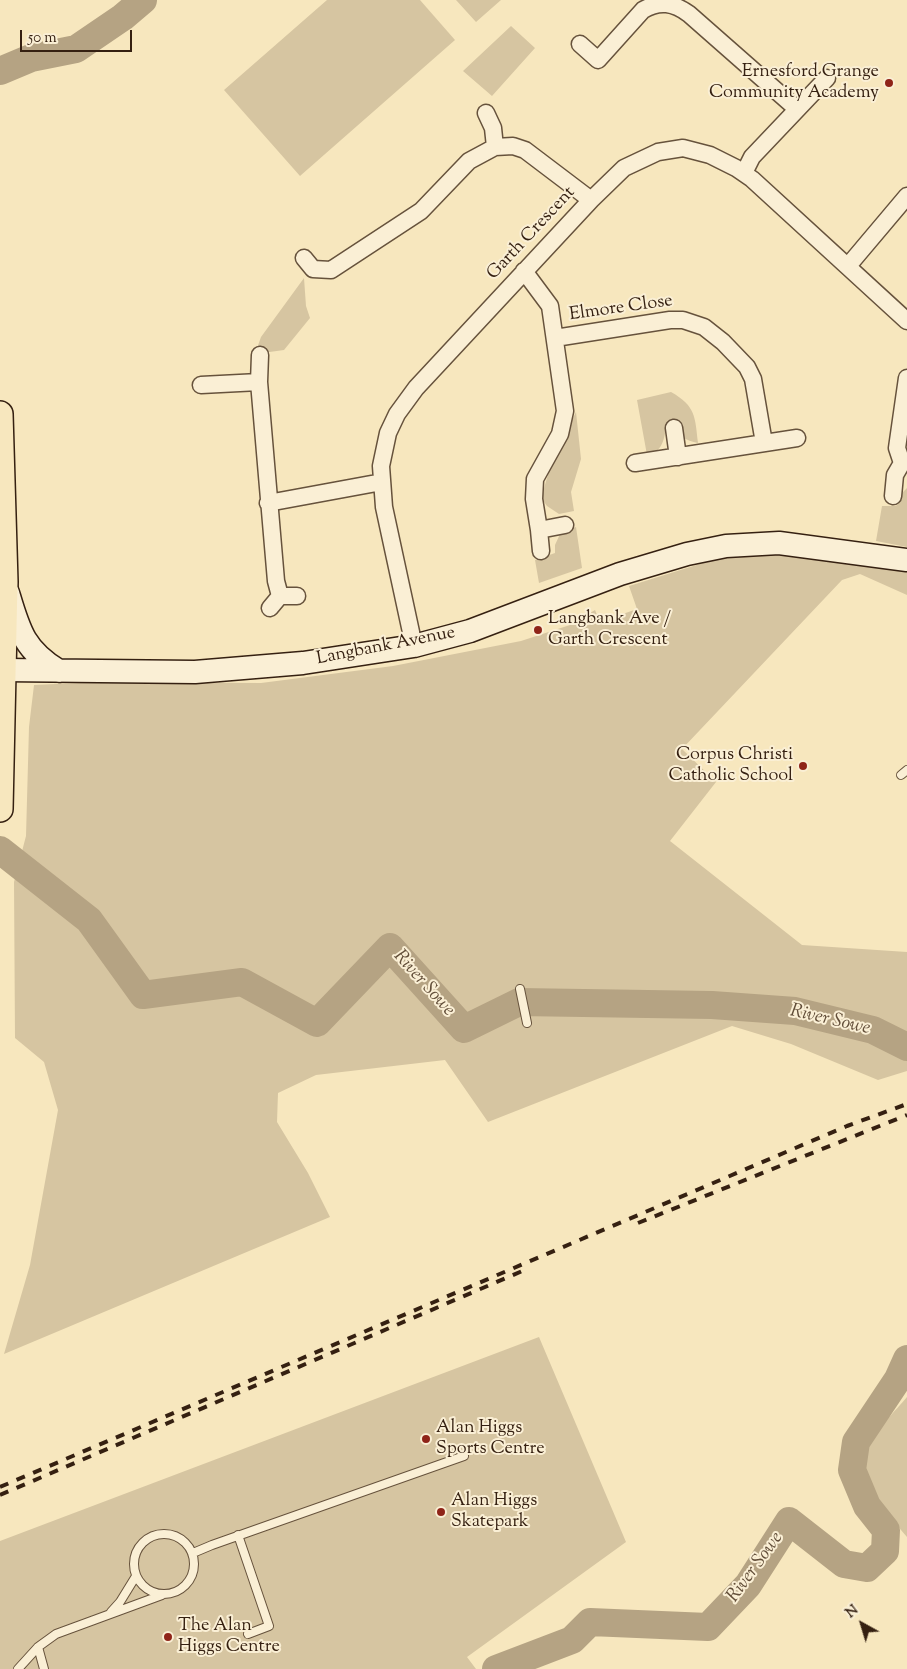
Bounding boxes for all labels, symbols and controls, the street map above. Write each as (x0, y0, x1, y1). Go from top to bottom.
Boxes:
scale bar (22, 20, 135, 52)
text: 50 m (28, 28, 57, 49)
place label: Ernesford Grange Community Academy (709, 62, 879, 104)
marker: Ernesford Grange Community Academy (883, 77, 895, 89)
street label: Garth Crescent (483, 183, 581, 285)
street label: Elmore Close (568, 291, 674, 327)
place label: Langbank Ave / Garth Crescent (548, 609, 671, 652)
street label: Langbank Avenue (315, 623, 457, 671)
marker: Langbank Ave / Garth Crescent (532, 624, 544, 636)
place label: Corpus Christi Catholic School (669, 745, 793, 788)
marker: Corpus Christi Catholic School (797, 760, 809, 772)
water label: River Sowe (387, 946, 459, 1022)
water label: River Sowe (788, 1001, 872, 1041)
place label: Alan Higgs Sports Centre (436, 1418, 545, 1460)
marker: Alan Higgs Sports Centre (420, 1433, 432, 1445)
place label: Alan Higgs Skatepark (451, 1491, 537, 1534)
marker: Alan Higgs Skatepark (435, 1506, 447, 1518)
water label: River Sowe (723, 1528, 789, 1608)
north arrow (837, 1599, 887, 1649)
text: N (842, 1601, 863, 1624)
place label: The Alan Higgs Centre (178, 1616, 280, 1658)
marker: The Alan Higgs Centre (162, 1631, 174, 1643)

